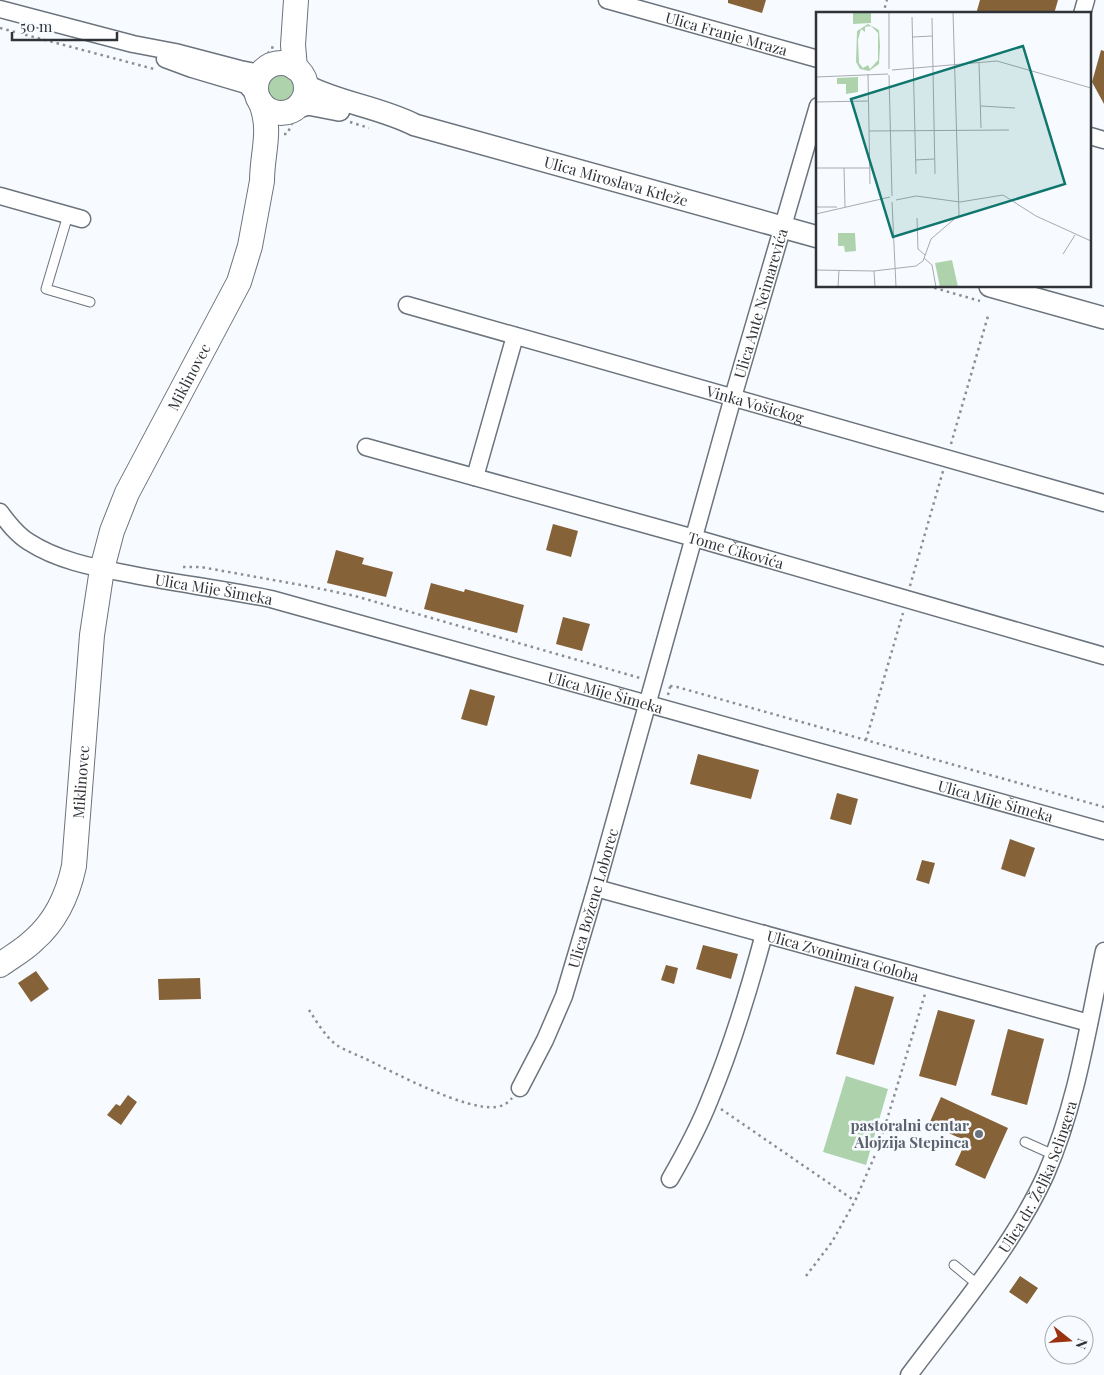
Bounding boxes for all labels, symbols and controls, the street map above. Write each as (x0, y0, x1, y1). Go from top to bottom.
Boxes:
street label: Ulica Franje Mraza (663, 7, 790, 60)
scale bar (12, 10, 118, 42)
inset map (816, 12, 1092, 288)
text: 50 m (20, 16, 53, 36)
street label: Ulica Miroslava Krleže (542, 151, 690, 210)
street label: Ulica Ante Neimarevića (729, 226, 792, 381)
street label: Miklinovec (163, 340, 215, 414)
street label: Vinka Vošickog (703, 380, 806, 427)
street label: Tome Čikovića (686, 527, 787, 573)
street label: Ulica Mije Šimeka (154, 569, 275, 609)
street label: Ulica Mije Šimeka (545, 667, 666, 718)
street label: Miklinovec (68, 745, 93, 819)
street label: Ulica Mije Šimeka (936, 775, 1056, 827)
street label: Ulica Božene Loborec (563, 826, 622, 970)
street label: Ulica Zvonimira Goloba (765, 925, 922, 986)
street label: Ulica dr. Željka Selingera (994, 1098, 1081, 1256)
place label: pastoralni centar Alojzija Stepinca (851, 1115, 969, 1152)
marker: pastoralni centar Alojzija Stepinca (973, 1128, 985, 1140)
north arrow (1044, 1315, 1094, 1365)
text: N (1071, 1336, 1092, 1352)

